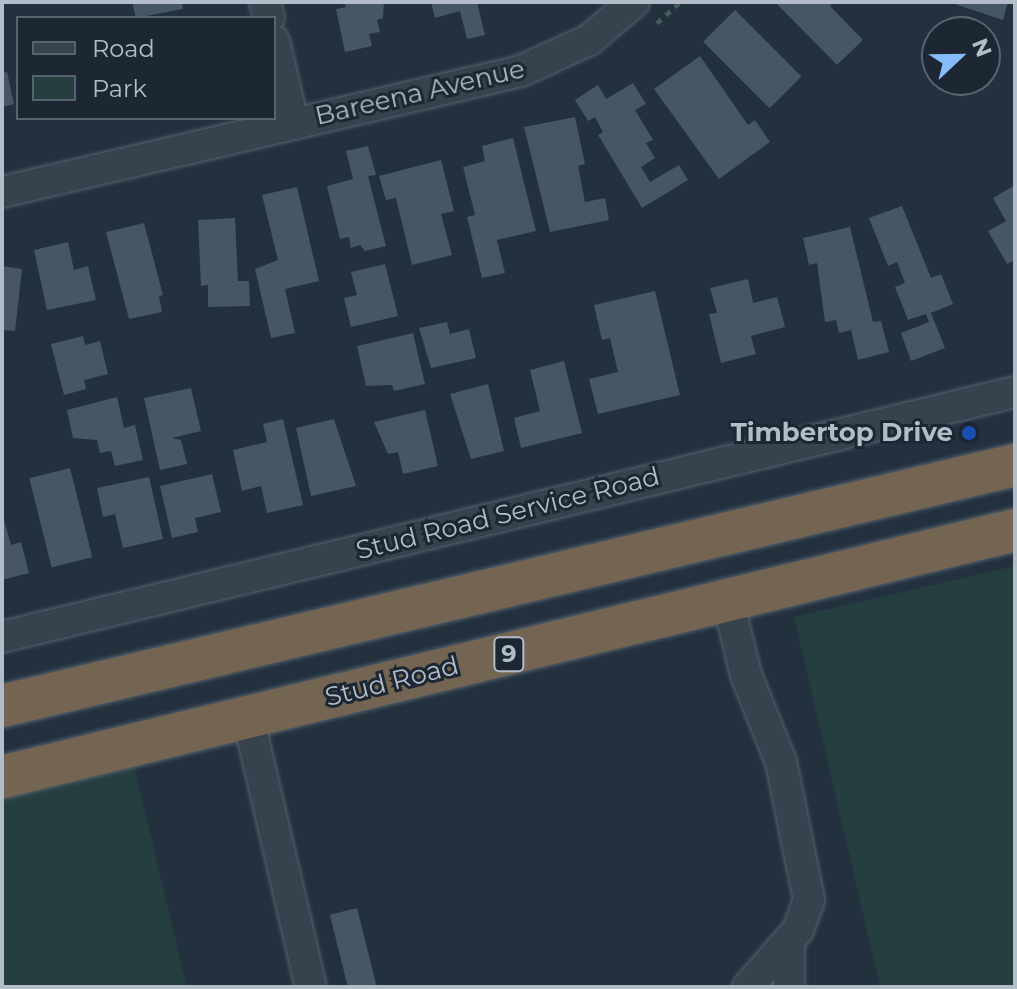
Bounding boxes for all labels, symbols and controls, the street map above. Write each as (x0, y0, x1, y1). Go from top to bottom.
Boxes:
legend (16, 16, 276, 120)
north arrow (921, 16, 1001, 96)
text: Road (92, 34, 155, 63)
text: N (966, 34, 998, 61)
street label: Bareena Avenue (312, 54, 528, 132)
text: Park (92, 74, 147, 103)
place label: Timbertop Drive (731, 417, 953, 449)
marker: Timbertop Drive (960, 424, 978, 442)
street label: Stud Road Service Road (353, 461, 663, 567)
road number: 9 (493, 634, 525, 674)
street label: Stud Road (322, 650, 462, 714)

